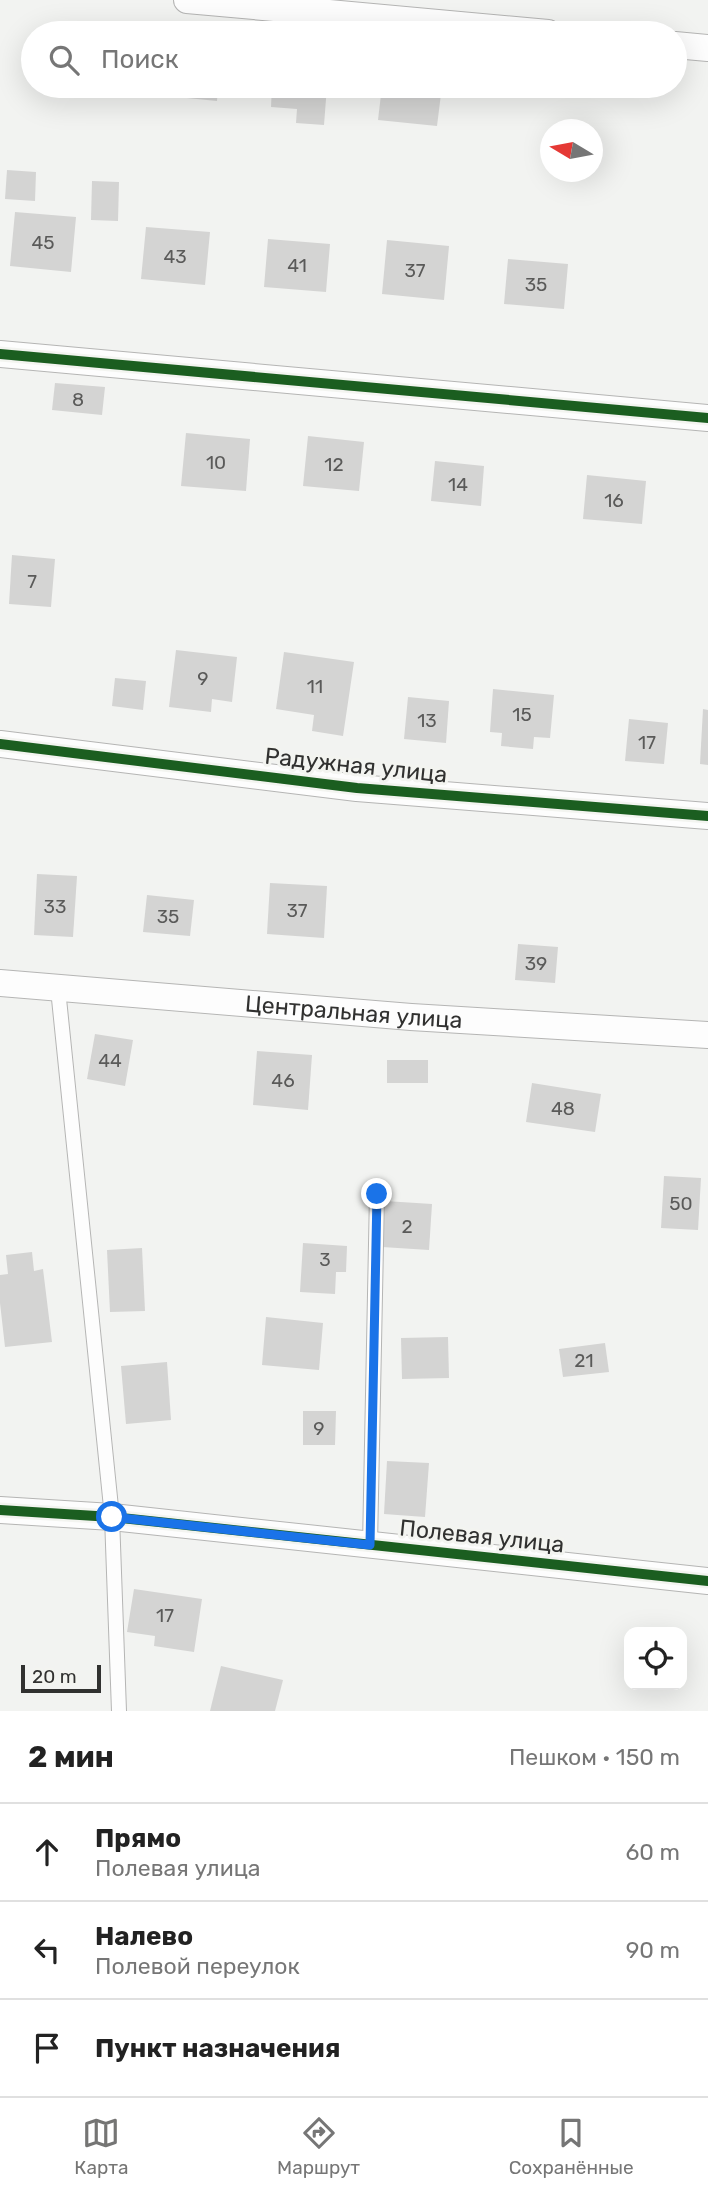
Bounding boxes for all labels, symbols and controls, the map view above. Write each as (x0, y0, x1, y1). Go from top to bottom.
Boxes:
search box (21, 21, 687, 98)
icon: search (45, 41, 83, 79)
text: Поиск (101, 44, 179, 75)
north arrow (540, 119, 603, 182)
house number: 45 (31, 231, 55, 254)
house number: 43 (163, 245, 187, 268)
house number: 41 (287, 254, 307, 277)
house number: 37 (404, 259, 426, 282)
house number: 35 (525, 273, 547, 296)
house number: 8 (72, 388, 84, 411)
house number: 10 (206, 451, 226, 474)
house number: 12 (324, 453, 344, 476)
house number: 14 (448, 473, 468, 496)
house number: 16 (604, 489, 624, 512)
house number: 7 (27, 570, 37, 593)
house number: 9 (197, 667, 209, 690)
house number: 11 (307, 675, 323, 698)
house number: 15 (512, 703, 532, 726)
house number: 13 (417, 709, 437, 732)
house number: 17 (638, 731, 656, 754)
street label: Радужная улица (263, 741, 449, 789)
house number: 33 (44, 895, 66, 918)
house number: 37 (286, 899, 308, 922)
house number: 35 (157, 905, 179, 928)
house number: 39 (525, 952, 547, 975)
street label: Центральная улица (244, 989, 463, 1034)
house number: 44 (98, 1049, 122, 1072)
house number: 46 (271, 1069, 295, 1092)
house number: 48 (551, 1097, 575, 1120)
route end (361, 1178, 392, 1209)
house number: 50 (669, 1192, 693, 1215)
house number: 2 (401, 1215, 413, 1238)
house number: 3 (319, 1248, 331, 1271)
house number: 21 (574, 1349, 594, 1372)
house number: 9 (313, 1417, 325, 1440)
route start (96, 1501, 127, 1532)
street label: Полевая улица (398, 1513, 566, 1559)
house number: 17 (156, 1604, 174, 1627)
map controls (624, 1627, 687, 1690)
button: locate (624, 1627, 687, 1690)
scale bar (21, 1662, 102, 1694)
text: 20 m (32, 1665, 77, 1688)
text: 2 мин (28, 1739, 114, 1775)
text: Пешком · 150 m (509, 1743, 680, 1771)
text: Прямо (95, 1823, 181, 1854)
icon: ahead (28, 1833, 66, 1871)
text: 60 m (625, 1838, 680, 1866)
text: Полевая улица (95, 1854, 261, 1882)
text: Налево (95, 1921, 193, 1952)
icon: left (28, 1931, 66, 1969)
text: 90 m (626, 1936, 680, 1964)
text: Полевой переулок (95, 1952, 300, 1980)
icon: arrive (28, 2029, 66, 2067)
text: Пункт назначения (95, 2033, 340, 2064)
tab: Карта (74, 2114, 129, 2179)
tab: Маршрут (277, 2114, 360, 2179)
tab: Сохранённые (509, 2114, 634, 2179)

